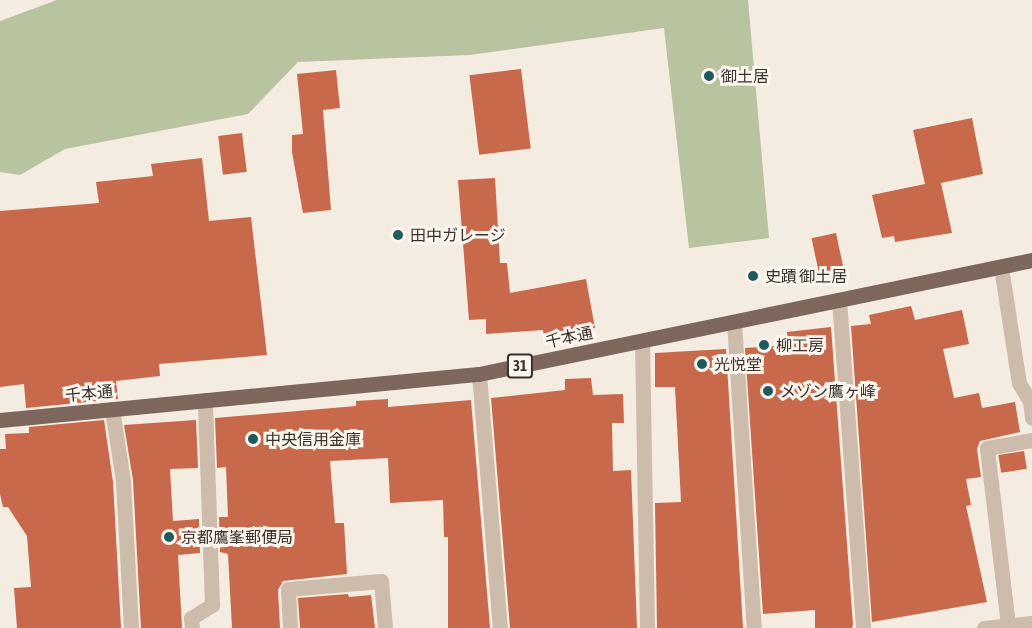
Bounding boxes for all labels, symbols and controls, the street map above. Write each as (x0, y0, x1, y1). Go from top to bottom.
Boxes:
place label: 御土居 (721, 66, 769, 86)
marker: 御土居 (702, 69, 716, 83)
place label: 田中ガレージ (410, 225, 506, 245)
marker: 田中ガレージ (391, 228, 405, 242)
place label: 史蹟 御土居 (765, 266, 847, 286)
marker: 史蹟 御土居 (746, 269, 760, 283)
street label: 千本通 (544, 323, 594, 351)
place label: 柳工房 (776, 335, 824, 355)
marker: 柳工房 (757, 338, 771, 352)
road number: 31 (506, 354, 534, 378)
place label: 光悦堂 (714, 354, 762, 374)
marker: 光悦堂 (695, 357, 709, 371)
street label: 千本通 (64, 381, 114, 405)
place label: メゾン鷹ヶ峰 (780, 381, 876, 401)
marker: メゾン鷹ヶ峰 (761, 384, 775, 398)
place label: 中央信用金庫 (265, 429, 361, 449)
marker: 中央信用金庫 (246, 432, 260, 446)
place label: 京都鷹峯郵便局 (181, 527, 293, 547)
marker: 京都鷹峯郵便局 (162, 530, 176, 544)

